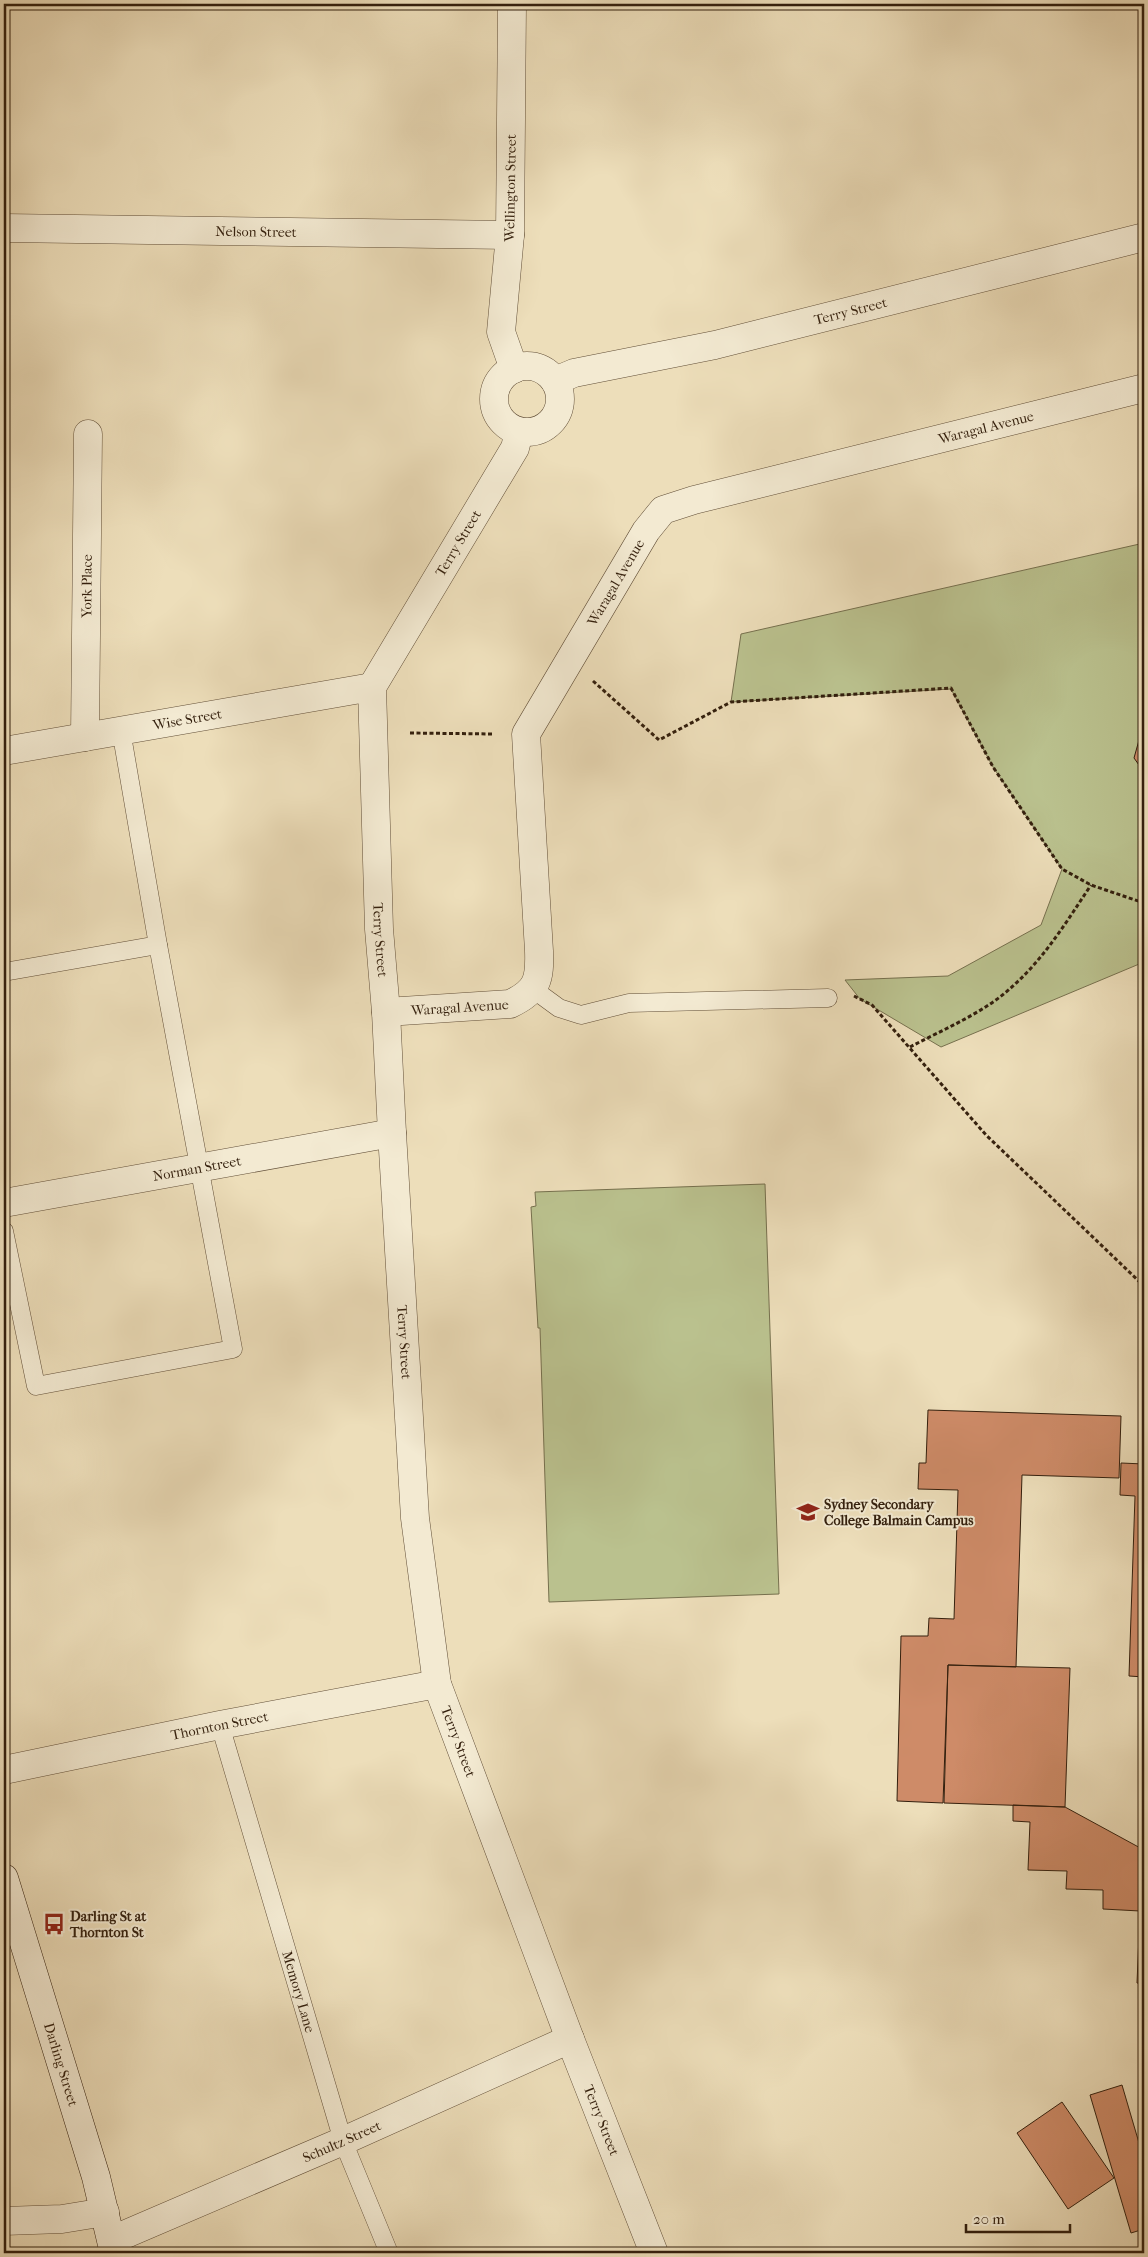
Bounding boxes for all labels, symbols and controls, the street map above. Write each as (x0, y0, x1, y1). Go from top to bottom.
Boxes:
street label: Wellington Street (501, 134, 520, 243)
street label: Nelson Street (215, 223, 297, 241)
street label: Terry Street (812, 294, 889, 329)
street label: Waragal Avenue (936, 408, 1036, 448)
street label: Terry Street (432, 507, 485, 580)
street label: Waragal Avenue (583, 536, 648, 630)
street label: York Place (78, 554, 96, 619)
street label: Wise Street (150, 705, 223, 734)
street label: Terry Street (369, 902, 391, 978)
street label: Waragal Avenue (410, 996, 509, 1019)
street label: Norman Street (151, 1152, 243, 1185)
street label: Terry Street (393, 1304, 415, 1380)
place label: Sydney Secondary College Balmain Campus (824, 1496, 974, 1529)
school or university icon: Sydney Secondary College Balmain Campus (795, 1499, 821, 1525)
street label: Terry Street (437, 1704, 479, 1779)
street label: Thornton Street (169, 1708, 270, 1744)
place label: Darling St at Thornton St (69, 1908, 147, 1941)
bus stop icon: Darling St at Thornton St (41, 1911, 67, 1937)
street label: Memory Lane (278, 1949, 319, 2035)
street label: Darling Street (40, 2021, 82, 2108)
street label: Terry Street (580, 2083, 623, 2158)
street label: Schultz Street (300, 2117, 384, 2166)
scale bar (966, 2202, 1069, 2234)
text: 20 m (973, 2210, 1005, 2228)

